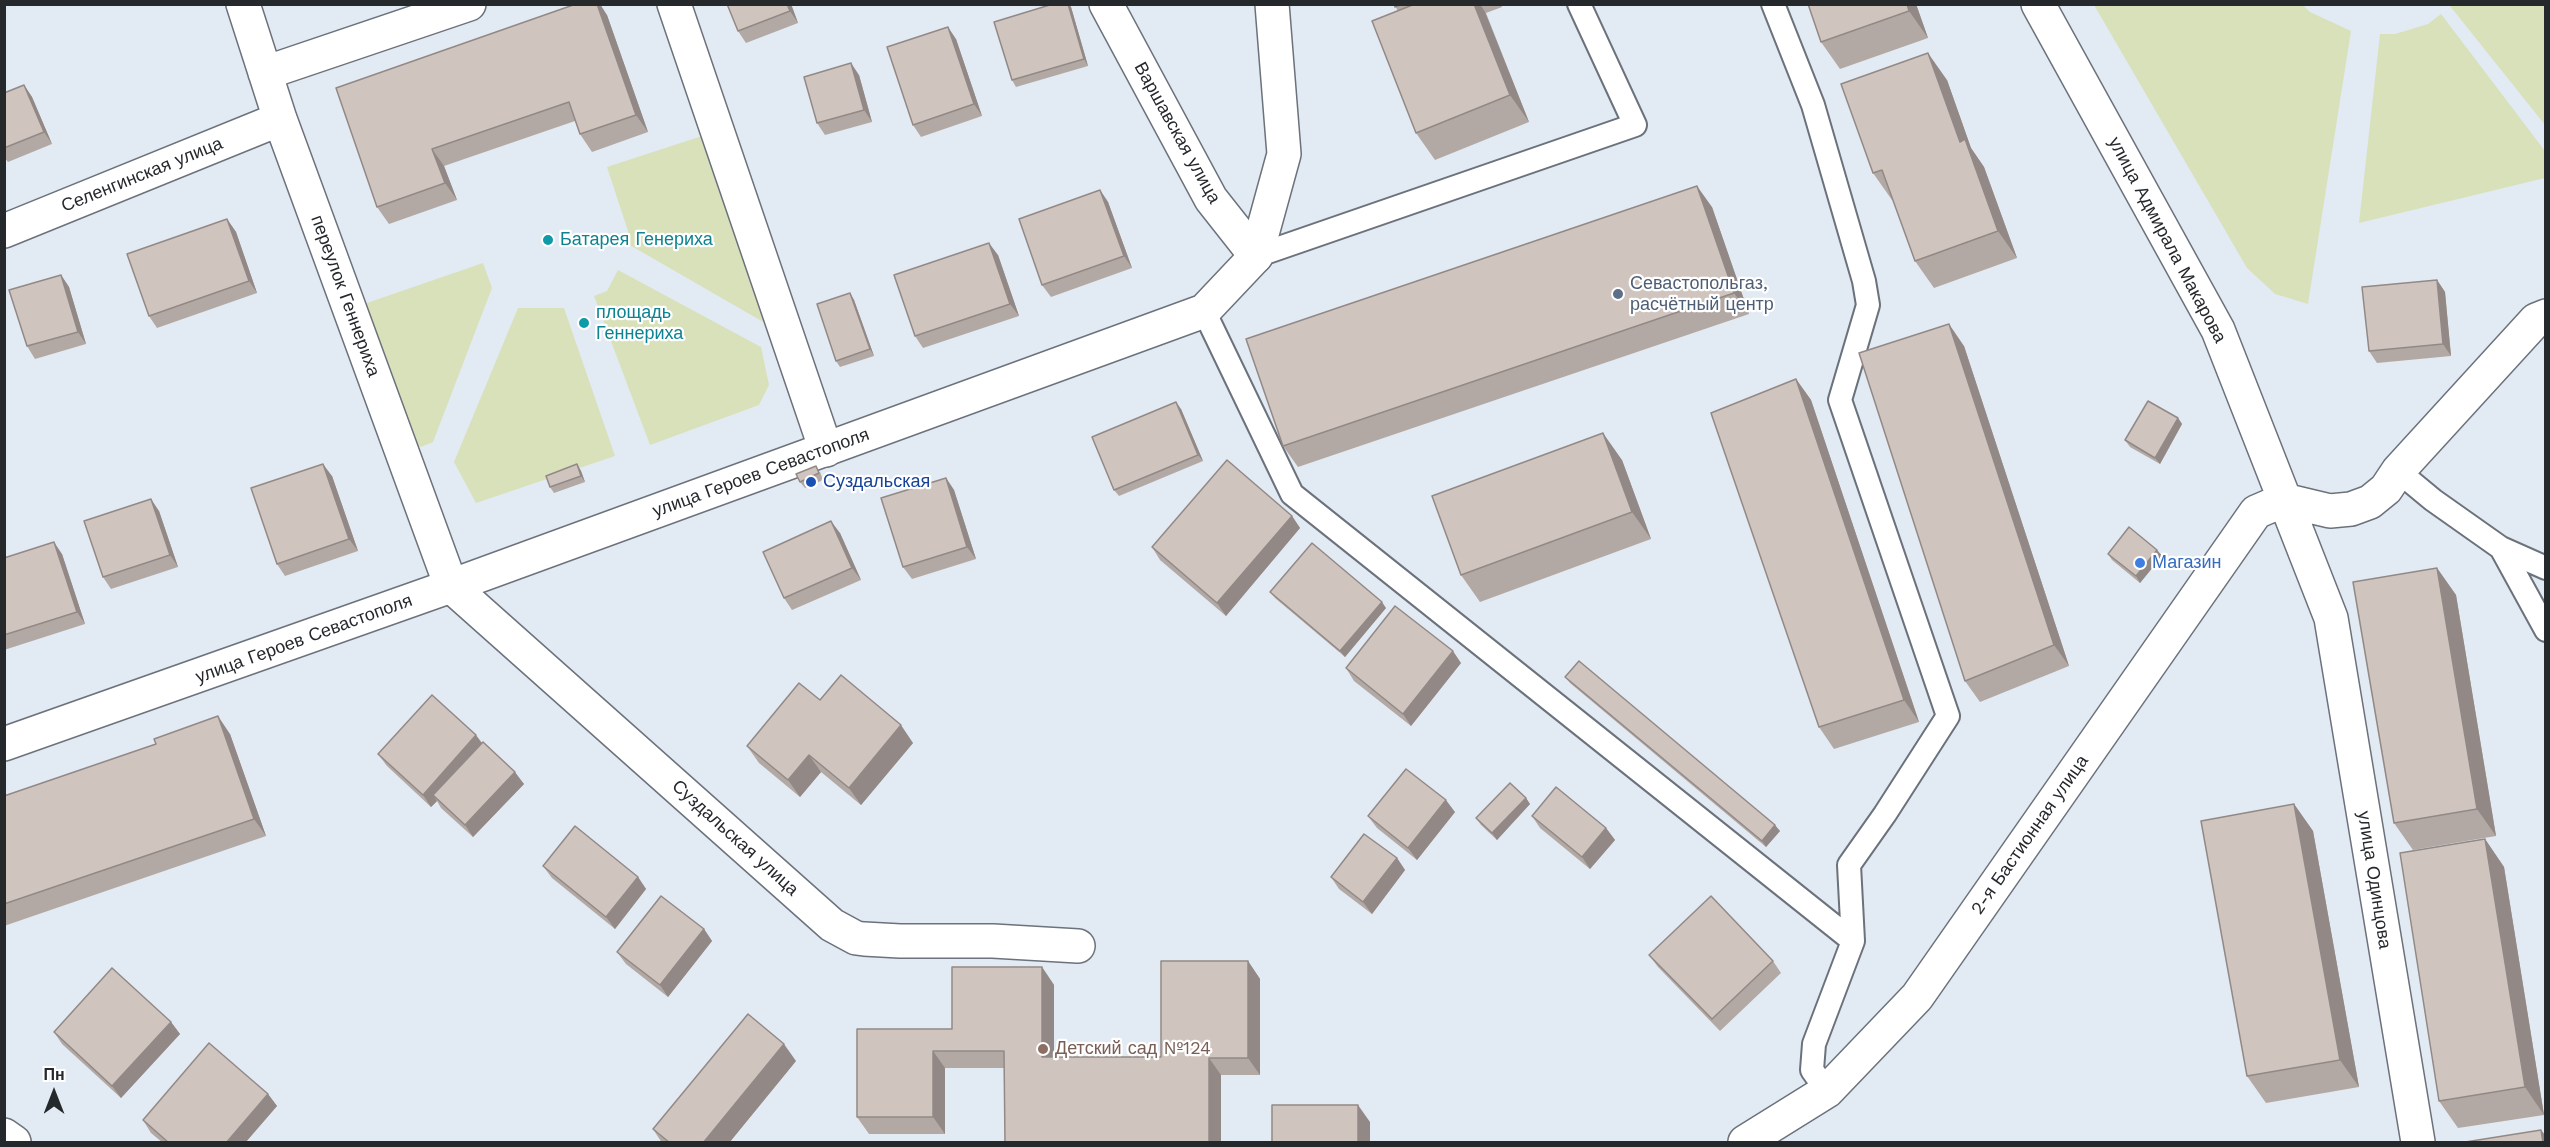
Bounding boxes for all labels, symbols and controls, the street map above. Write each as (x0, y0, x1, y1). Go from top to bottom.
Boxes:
street label: Варшавская улица (1129, 58, 1225, 208)
street label: Селенгинская улица (58, 133, 226, 217)
street label: улица Адмирала Макарова (2103, 133, 2231, 347)
street label: переулок Геннериха (306, 212, 384, 380)
place label: Батарея Генериха (560, 229, 713, 251)
marker: Батарея Генериха (541, 233, 555, 247)
place label: Севастопольгаз, расчётный центр (1630, 273, 1774, 316)
marker: Севастопольгаз, расчётный центр (1611, 287, 1625, 301)
place label: площадь Геннериха (596, 302, 683, 344)
marker: площадь Геннериха (577, 316, 591, 330)
street label: улица Героев Севастополя (650, 424, 872, 522)
place label: Суздальская (823, 471, 930, 493)
marker: Суздальская (804, 475, 818, 489)
place label: Магазин (2152, 552, 2221, 574)
marker: Магазин (2133, 556, 2147, 570)
street label: улица Героев Севастополя (193, 590, 415, 688)
street label: 2-я Бастионная улица (1967, 751, 2093, 919)
street label: Суздальская улица (667, 775, 803, 901)
street label: улица Одинцова (2352, 810, 2396, 950)
place label: Детский сад №124 (1055, 1038, 1211, 1060)
marker: Детский сад №124 (1036, 1042, 1050, 1056)
north arrow (24, 1063, 84, 1123)
text: Пн (43, 1065, 65, 1084)

